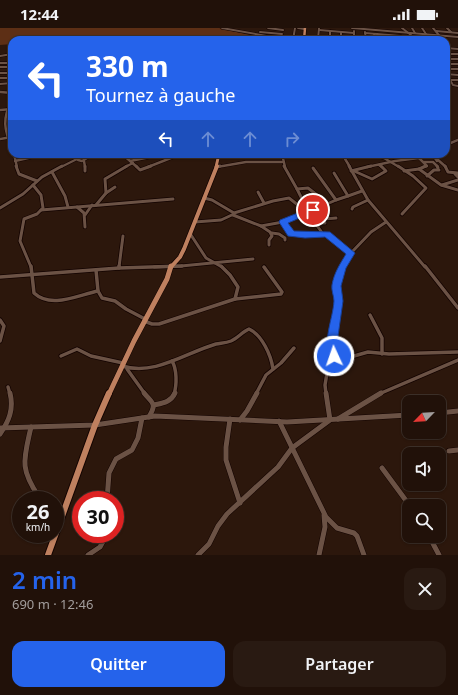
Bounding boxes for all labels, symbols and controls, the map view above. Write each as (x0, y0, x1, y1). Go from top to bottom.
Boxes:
text: 12:44 (20, 4, 59, 24)
text: 330 m (86, 47, 169, 85)
icon: left (20, 52, 72, 104)
text: Tournez à gauche (86, 83, 235, 107)
icon: left (155, 128, 177, 150)
icon: ahead (197, 128, 219, 150)
icon: ahead (239, 128, 261, 150)
icon: right (281, 128, 303, 150)
pin (296, 193, 330, 227)
icon: arrive (302, 199, 324, 221)
position arrow (313, 335, 355, 377)
north arrow (402, 395, 446, 439)
map controls (402, 395, 446, 543)
button: sound (402, 447, 446, 491)
speed limit sign: 30 (72, 491, 124, 543)
text: 26 (27, 498, 49, 525)
button: search (402, 499, 446, 543)
text: km/h (26, 520, 50, 534)
text: 2 min (12, 563, 77, 596)
button: close (404, 568, 446, 610)
text: 690 m · 12:46 (12, 595, 93, 613)
button: Quitter (12, 641, 225, 687)
button: Partager (233, 641, 446, 687)

